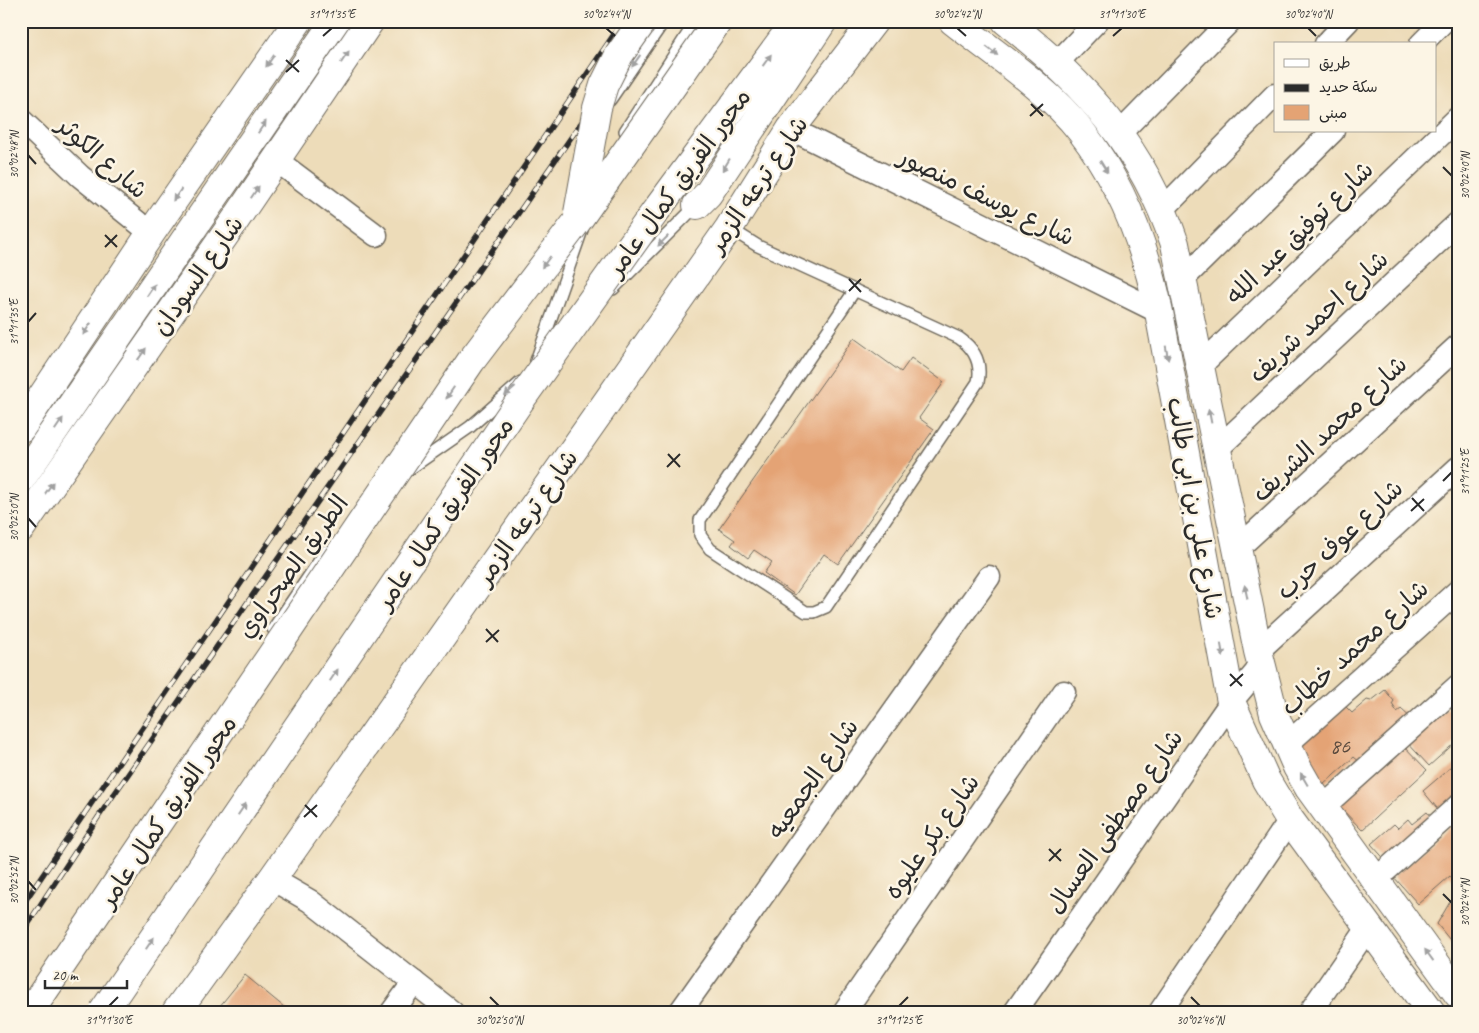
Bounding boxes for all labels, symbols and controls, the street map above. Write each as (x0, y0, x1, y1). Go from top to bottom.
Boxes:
text: 31°11'35"E (309, 6, 357, 22)
text: 30°02'44"N (582, 6, 631, 22)
text: 30°02'42"N (933, 6, 982, 22)
text: 31°11'30"E (1099, 6, 1147, 22)
text: 30°02'40"N (1284, 6, 1333, 22)
legend (1274, 42, 1436, 132)
one-way arrow (985, 46, 998, 57)
one-way arrow (341, 50, 350, 64)
one-way arrow (762, 53, 772, 67)
one-way arrow (265, 54, 275, 68)
one-way arrow (631, 54, 641, 68)
text: طريق (1319, 54, 1351, 73)
text: سكة حديد (1319, 78, 1378, 97)
street label: محور الفريق كمال عامر (598, 82, 758, 285)
text: مبنى (1319, 104, 1347, 123)
street label: شارع الكوثر (48, 108, 154, 207)
street label: شارع ترعه الزمر (699, 110, 816, 261)
one-way arrow (257, 121, 267, 134)
text: 30°02'48"N (6, 130, 22, 179)
street label: شارع يوسف منصور (891, 140, 1080, 254)
text: 30°02'40"N (1457, 151, 1473, 200)
street label: شارع توفيق عبد الله (1219, 154, 1381, 312)
one-way arrow (721, 159, 730, 172)
one-way arrow (1099, 161, 1108, 174)
one-way arrow (250, 185, 259, 199)
one-way arrow (173, 188, 182, 201)
street label: شارع السودان (145, 209, 252, 342)
one-way arrow (658, 235, 670, 247)
street label: شارع احمد شريف (1242, 244, 1396, 391)
one-way arrow (541, 255, 551, 269)
one-way arrow (146, 284, 155, 297)
text: 31°11'35"E (6, 297, 22, 345)
one-way arrow (82, 323, 92, 336)
one-way arrow (1163, 345, 1171, 361)
one-way arrow (137, 348, 147, 361)
street label: شارع محمد الشريف (1245, 348, 1415, 510)
one-way arrow (445, 386, 454, 400)
one-way arrow (504, 386, 517, 397)
street label: شارع على بن ابى طالب (1159, 395, 1230, 622)
one-way arrow (1205, 407, 1213, 423)
street label: محور الفريق كمال عامر (367, 411, 521, 618)
one-way arrow (54, 418, 64, 431)
street label: شارع ترعه الزمر (467, 443, 586, 594)
text: 31°11'25"E (1457, 447, 1473, 495)
street label: شارع عوف حرب (1269, 473, 1411, 608)
one-way arrow (44, 481, 54, 494)
street label: الطريق الصحراوي (230, 488, 357, 646)
text: 30°02'50"N (6, 493, 22, 542)
street label: شارع محمد خطاب (1274, 573, 1436, 723)
one-way arrow (1242, 584, 1250, 599)
one-way arrow (1218, 642, 1226, 658)
one-way arrow (329, 668, 339, 682)
street label: محور الفريق كمال عامر (90, 709, 244, 916)
street label: شارع الجمعيه (760, 712, 867, 846)
street label: شارع مصطفى العسال (1039, 723, 1191, 921)
house number: 86 (1330, 732, 1351, 760)
street label: شارع بكر عليوه (877, 768, 988, 906)
one-way arrow (1300, 773, 1309, 786)
one-way arrow (237, 802, 247, 816)
text: 30°02'52"N (6, 856, 22, 905)
text: 30°02'44"N (1457, 878, 1473, 927)
one-way arrow (145, 936, 155, 949)
one-way arrow (1424, 948, 1434, 961)
scale bar (45, 958, 128, 990)
text: 20 m (52, 966, 79, 985)
text: 31°11'30"E (86, 1012, 134, 1028)
text: 30°02'50"N (475, 1012, 524, 1028)
text: 31°11'25"E (876, 1012, 924, 1028)
text: 30°02'46"N (1176, 1012, 1225, 1028)

